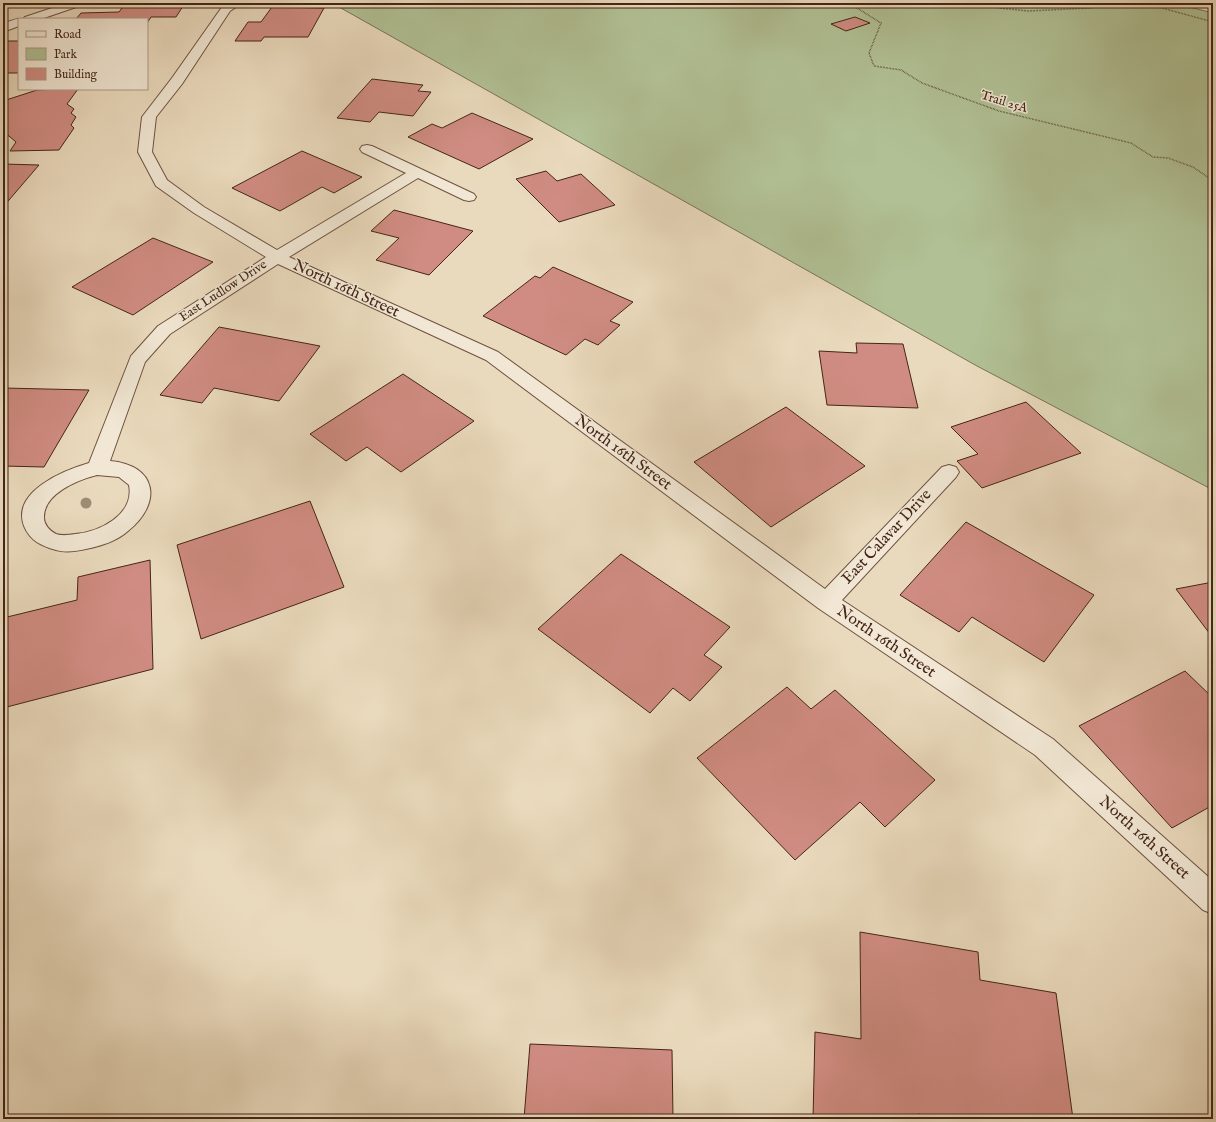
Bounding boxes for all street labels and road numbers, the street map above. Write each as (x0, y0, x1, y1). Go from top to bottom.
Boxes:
street label: Trail 25A (978, 87, 1031, 118)
street label: East Ludlow Drive (176, 256, 270, 326)
street label: North 16th Street (290, 256, 403, 323)
street label: North 16th Street (570, 411, 676, 495)
street label: East Calavar Drive (838, 485, 936, 589)
street label: North 16th Street (833, 601, 940, 683)
street label: North 16th Street (1094, 792, 1194, 884)

